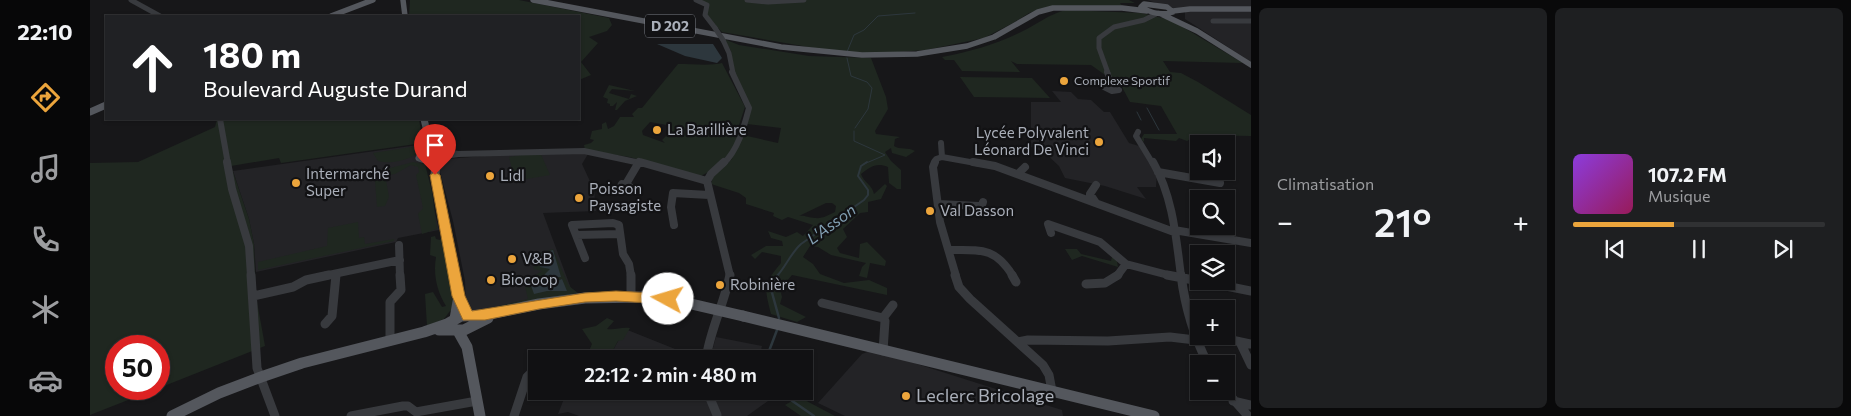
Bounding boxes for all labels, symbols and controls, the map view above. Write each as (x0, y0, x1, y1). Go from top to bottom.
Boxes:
road number: D 202 (645, 15, 695, 38)
text: 22:10 (17, 18, 73, 45)
text: 180 m (203, 32, 301, 75)
icon: ahead (120, 35, 185, 100)
place label: Complexe Sportif (1074, 73, 1170, 87)
text: Boulevard Auguste Durand (203, 75, 467, 102)
marker: Complexe Sportif (1058, 75, 1070, 87)
icon: directions (28, 80, 63, 115)
place label: La Barillière (667, 120, 747, 138)
place label: Lycée Polyvalent Léonard De Vinci (974, 123, 1089, 158)
pin (414, 124, 456, 175)
marker: La Barillière (651, 124, 663, 136)
icon: arrive (421, 131, 449, 159)
map controls (1190, 135, 1235, 400)
button: sound (1190, 135, 1235, 180)
marker: Lycée Polyvalent Léonard De Vinci (1093, 136, 1105, 148)
icon: music (28, 151, 63, 186)
text: 107.2 FM (1648, 163, 1727, 186)
place label: Intermarché Super (306, 164, 389, 199)
place label: Lidl (500, 166, 525, 184)
marker: Lidl (484, 170, 496, 182)
text: Climatisation (1277, 174, 1374, 193)
marker: Intermarché Super (290, 177, 302, 189)
place label: Poisson Paysagiste (589, 179, 661, 214)
text: Musique (1648, 186, 1710, 205)
button: search (1190, 190, 1235, 235)
marker: Poisson Paysagiste (573, 192, 585, 204)
text: 21° (1374, 198, 1431, 245)
water label: L'Asson (803, 199, 859, 248)
place label: Val Dasson (940, 201, 1014, 219)
text: − (1277, 204, 1293, 238)
text: + (1513, 204, 1529, 238)
marker: Val Dasson (924, 205, 936, 217)
icon: phone (28, 222, 63, 257)
icon: previous (1601, 235, 1629, 263)
icon: pause (1685, 235, 1713, 263)
icon: next (1769, 235, 1797, 263)
button: layers (1190, 245, 1235, 290)
place label: V&B (522, 249, 553, 267)
marker: V&B (506, 253, 518, 265)
place label: Biocoop (501, 270, 558, 288)
position arrow (641, 272, 693, 324)
marker: Biocoop (485, 274, 497, 286)
place label: Robinière (730, 275, 795, 293)
marker: Robinière (714, 279, 726, 291)
icon: climate (28, 292, 63, 327)
button: + (1190, 300, 1235, 345)
speed limit sign: 50 (105, 335, 170, 400)
button: − (1190, 355, 1235, 400)
icon: car (28, 363, 63, 398)
text: 22:12 · 2 min · 480 m (584, 363, 757, 386)
place label: Leclerc Bricolage (916, 384, 1054, 406)
marker: Leclerc Bricolage (900, 390, 912, 402)

